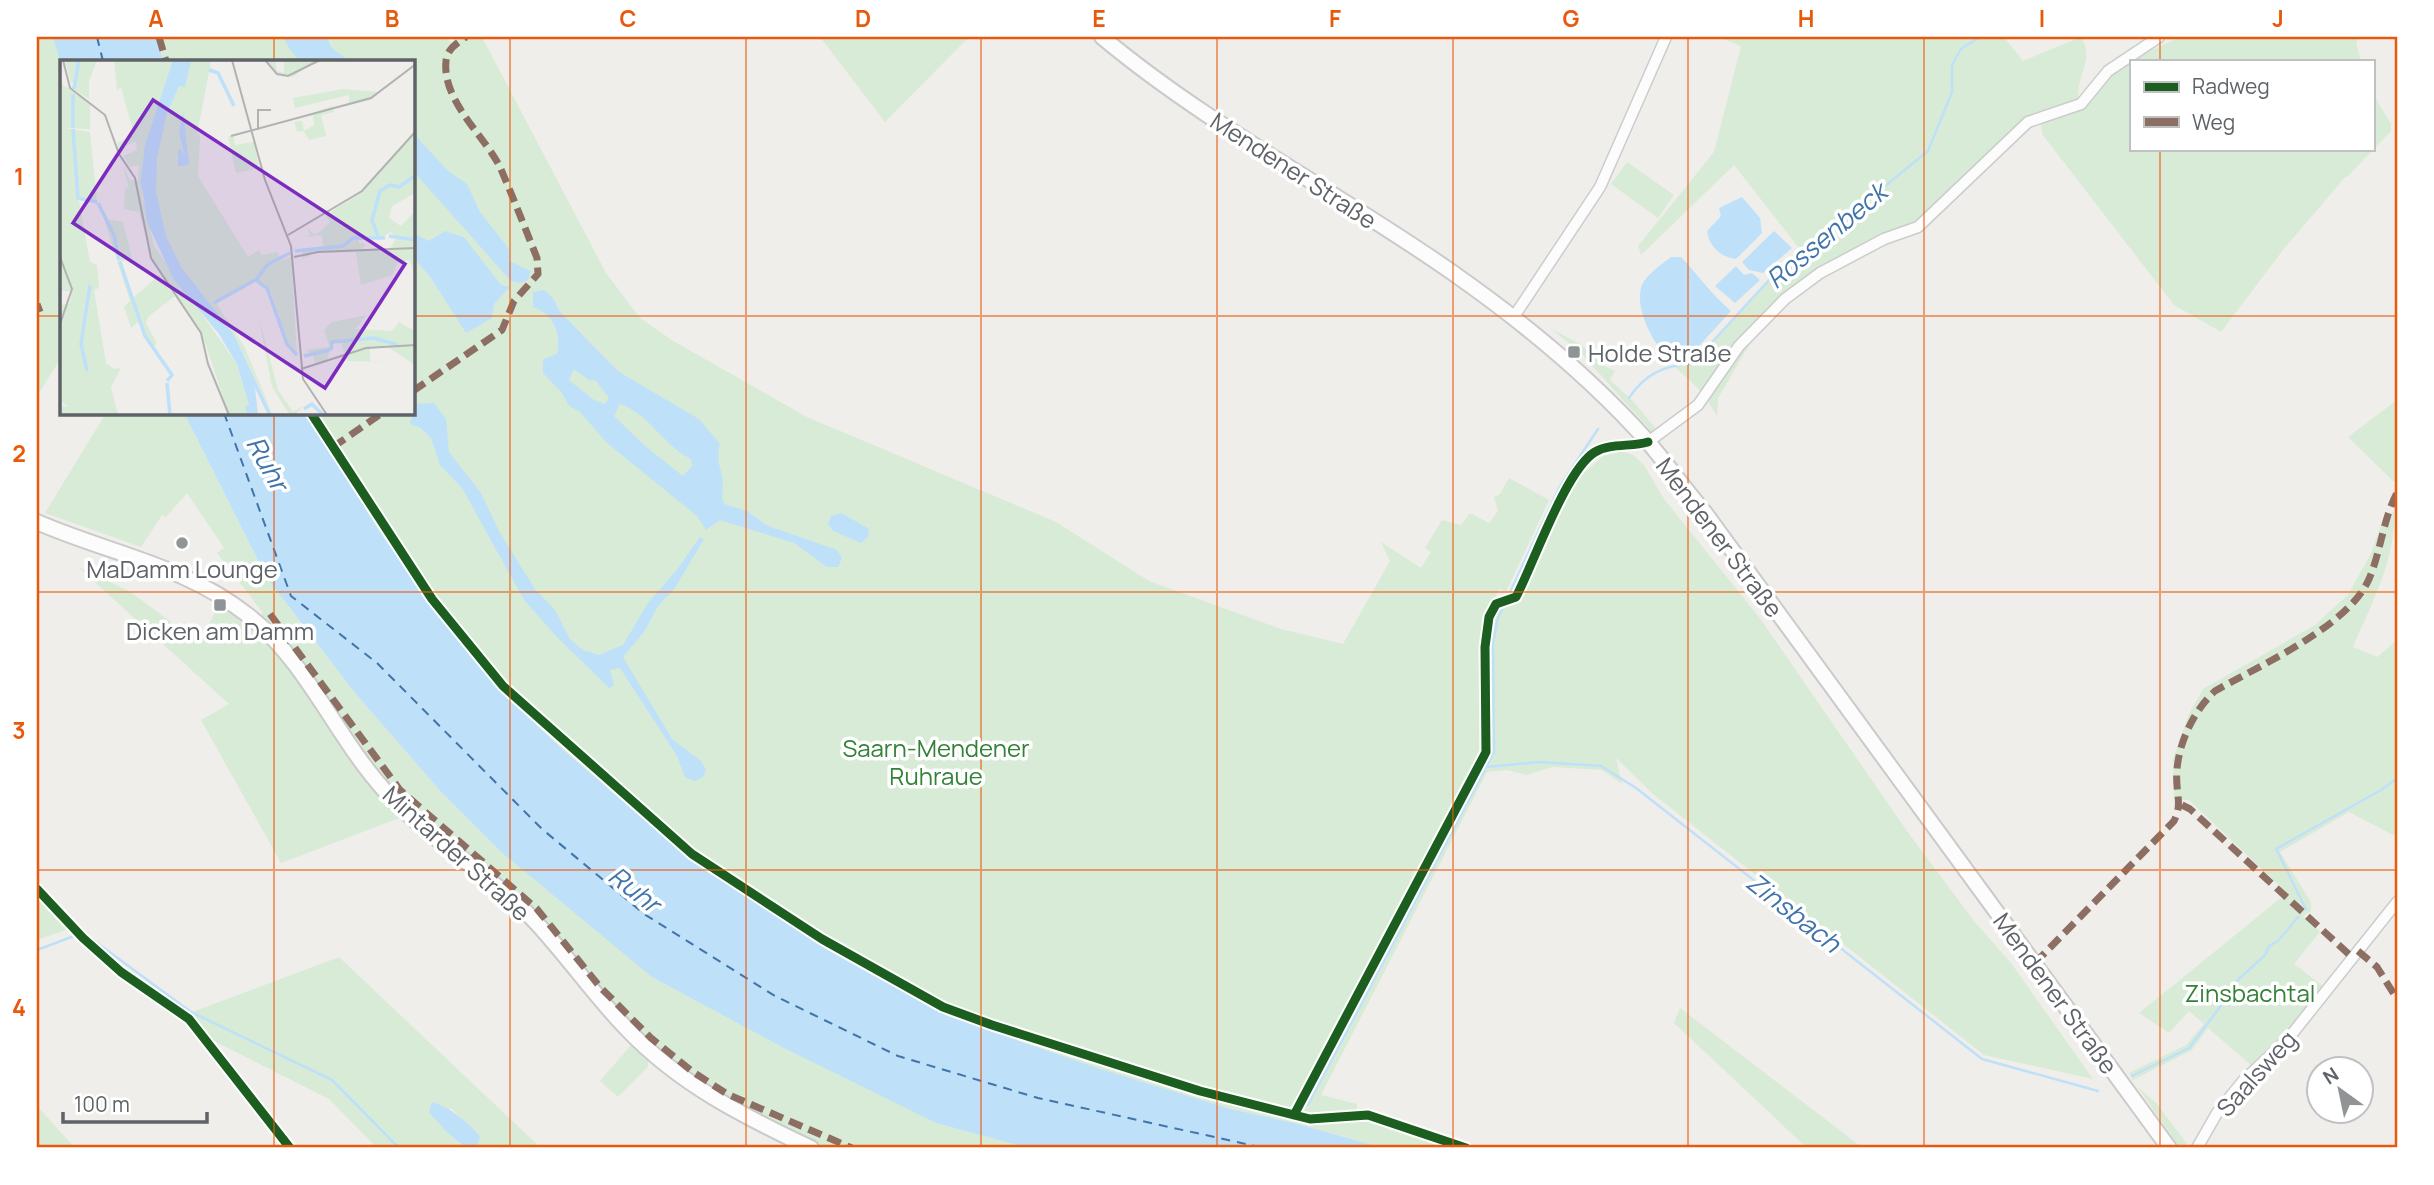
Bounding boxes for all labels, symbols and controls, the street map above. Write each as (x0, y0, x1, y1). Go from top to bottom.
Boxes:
text: A (148, 2, 164, 34)
text: B (385, 2, 399, 34)
text: C (620, 2, 637, 34)
text: D (855, 2, 871, 34)
text: E (1092, 2, 1106, 34)
text: F (1329, 2, 1341, 34)
text: G (1563, 2, 1580, 34)
text: H (1798, 2, 1814, 34)
text: I (2039, 2, 2045, 34)
text: J (2272, 2, 2284, 34)
inset map (60, 60, 415, 415)
legend (2130, 60, 2374, 150)
text: Radweg (2192, 72, 2270, 100)
street label: Mendener Straße (1205, 104, 1383, 236)
text: Weg (2192, 108, 2235, 136)
text: 1 (14, 160, 24, 192)
water label: Rossenbeck (1758, 171, 1897, 296)
place label: Holde Straße (1588, 336, 1732, 369)
marker: Holde Straße (1566, 344, 1582, 360)
water label: Ruhr (239, 429, 299, 500)
text: 2 (12, 437, 26, 469)
street label: Mendener Straße (1649, 450, 1791, 624)
marker: MaDamm Lounge (174, 535, 190, 551)
place label: MaDamm Lounge (86, 552, 278, 585)
marker: Dicken am Damm (212, 597, 228, 613)
place label: Dicken am Damm (126, 614, 314, 647)
text: 3 (12, 714, 26, 746)
park label: Saarn-Mendener Ruhraue (842, 731, 1030, 792)
street label: Mintarder Straße (376, 778, 538, 928)
water label: Ruhr (602, 857, 671, 923)
water label: Zinsbach (1739, 864, 1850, 961)
street label: Mendener Straße (1986, 906, 2126, 1080)
park label: Zinsbachtal (2185, 976, 2315, 1009)
text: 4 (12, 991, 26, 1023)
street label: Saalsweg (2208, 1023, 2304, 1123)
north arrow (2304, 1056, 2374, 1126)
text: N (2318, 1061, 2344, 1090)
scale bar (63, 1080, 206, 1124)
text: 100 m (74, 1090, 130, 1118)

